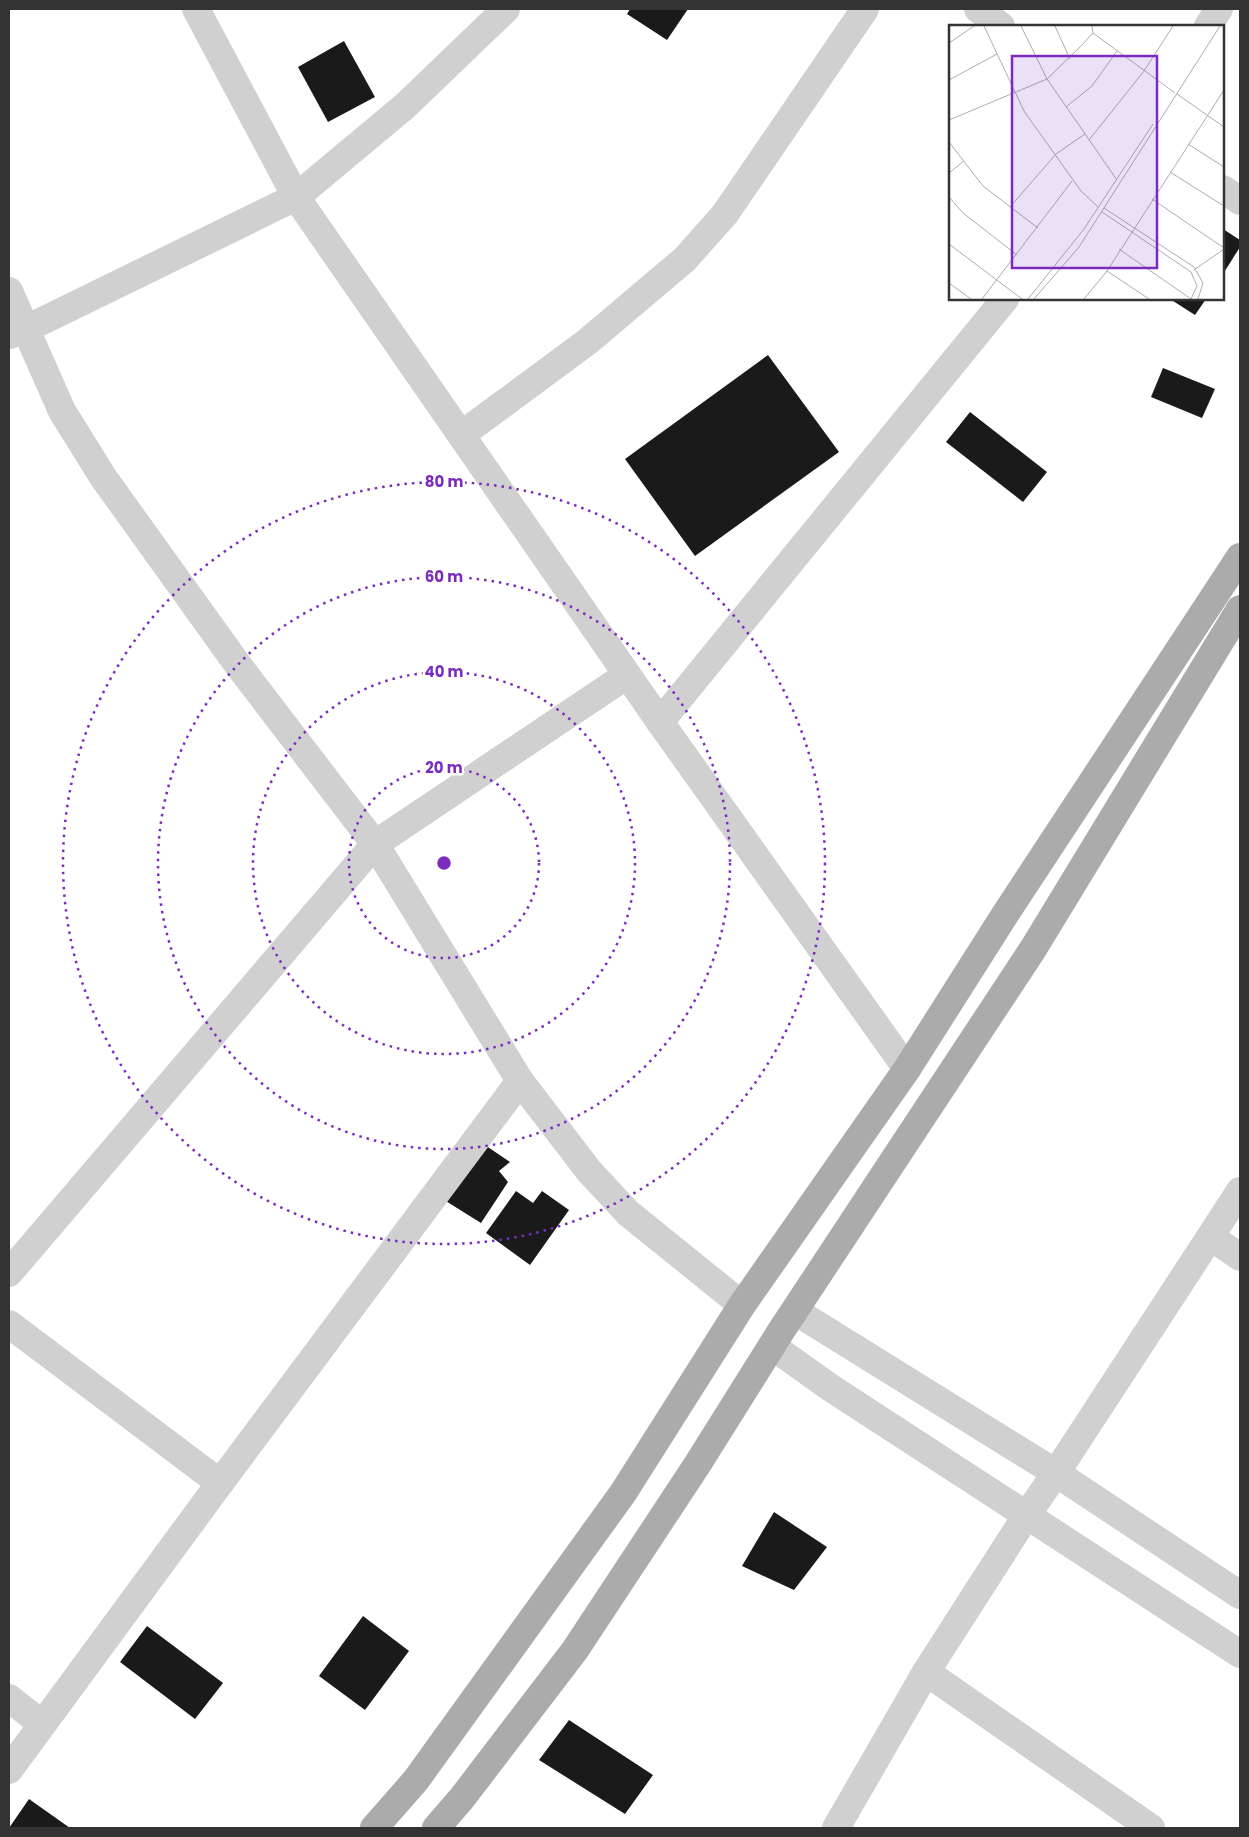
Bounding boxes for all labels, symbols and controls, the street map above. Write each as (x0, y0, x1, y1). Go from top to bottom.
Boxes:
inset map (949, 25, 1224, 300)
text: 80 m (425, 471, 463, 492)
text: 60 m (425, 566, 463, 587)
text: 40 m (424, 661, 464, 682)
text: 20 m (425, 757, 463, 778)
centre of rings (435, 854, 453, 872)

